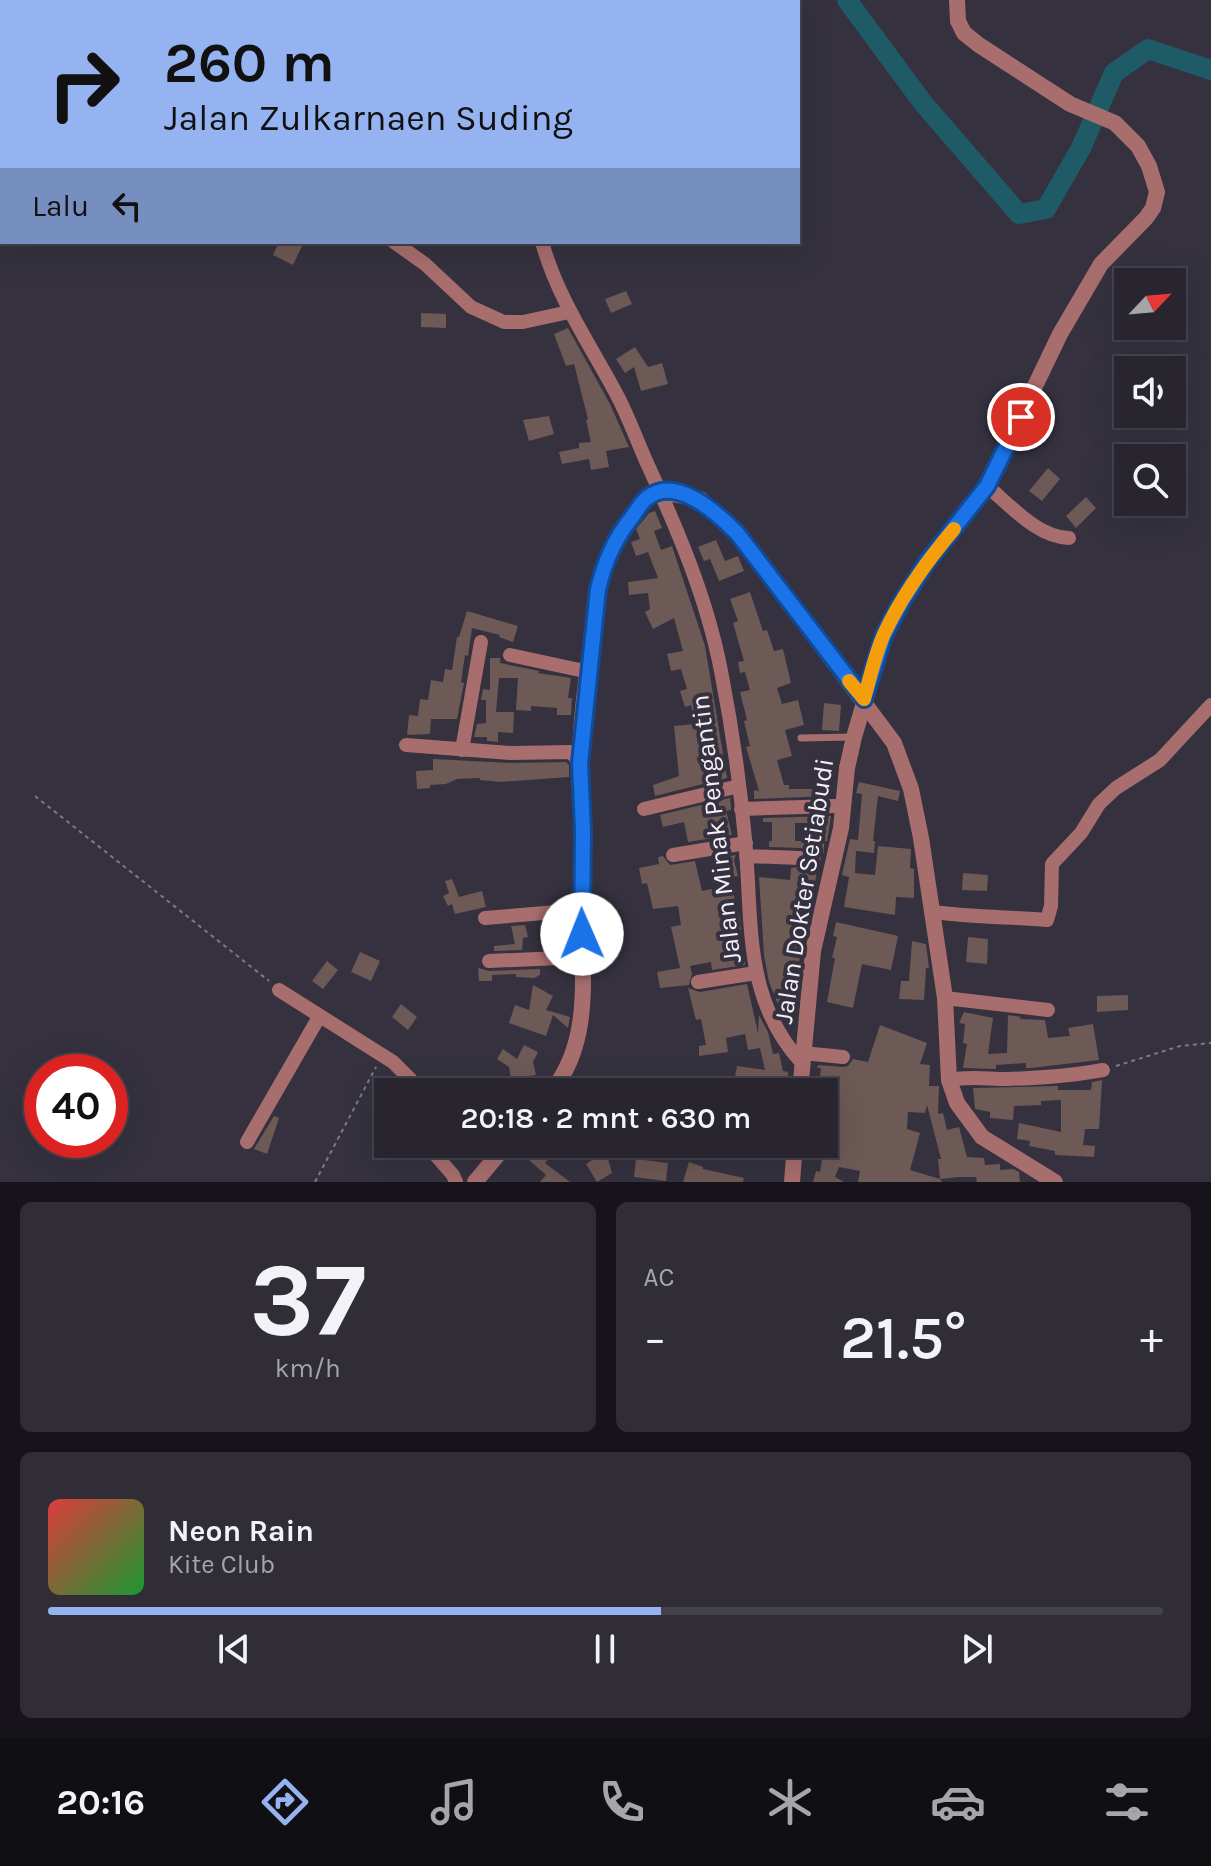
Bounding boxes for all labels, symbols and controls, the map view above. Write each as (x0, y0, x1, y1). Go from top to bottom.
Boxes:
text: 260 m (164, 30, 335, 95)
icon: right (32, 32, 136, 136)
text: Jalan Zulkarnaen Suding (164, 97, 573, 139)
icon: left (105, 184, 149, 228)
text: Lalu (32, 188, 89, 224)
north arrow (1114, 268, 1186, 340)
map controls (1114, 268, 1186, 516)
button: sound (1114, 356, 1186, 428)
pin (987, 383, 1055, 451)
icon: arrive (999, 395, 1043, 439)
button: search (1114, 444, 1186, 516)
street label: Jalan Minak Pengantin (684, 693, 748, 965)
street label: Jalan Dokter Setiabudi (768, 756, 840, 1026)
position arrow (540, 892, 624, 976)
speed limit sign: 40 (24, 1054, 128, 1158)
text: 20:18 · 2 mnt · 630 m (461, 1100, 751, 1136)
text: 37 (250, 1240, 366, 1361)
text: AC (644, 1262, 674, 1293)
text: 21.5° (840, 1303, 966, 1373)
text: − (644, 1313, 667, 1364)
text: + (1140, 1313, 1163, 1364)
text: km/h (275, 1353, 341, 1384)
text: Neon Rain (168, 1513, 314, 1549)
text: Kite Club (168, 1549, 275, 1580)
icon: previous (212, 1627, 256, 1671)
icon: pause (583, 1627, 627, 1671)
icon: next (955, 1627, 999, 1671)
icon: directions (257, 1774, 313, 1830)
icon: music (426, 1774, 482, 1830)
icon: phone (594, 1774, 650, 1830)
icon: climate (762, 1774, 818, 1830)
icon: car (930, 1774, 986, 1830)
icon: filters (1099, 1774, 1155, 1830)
text: 20:16 (56, 1781, 145, 1823)

